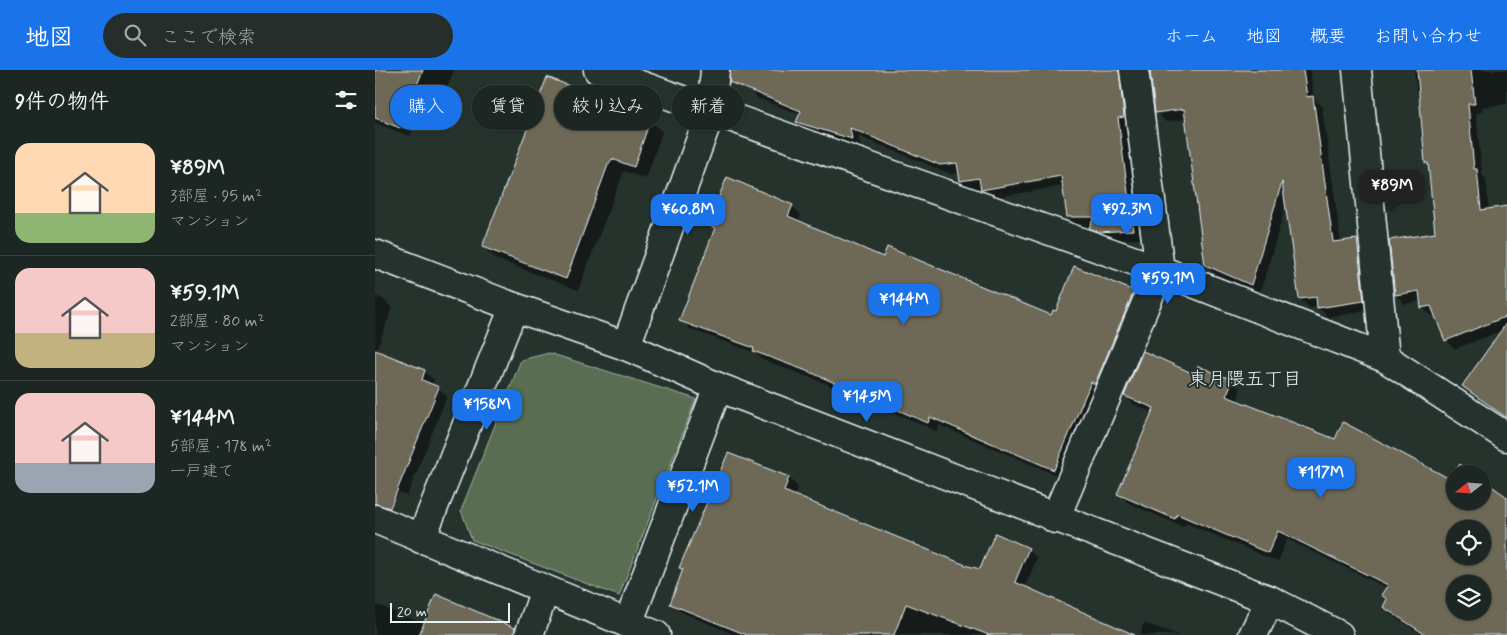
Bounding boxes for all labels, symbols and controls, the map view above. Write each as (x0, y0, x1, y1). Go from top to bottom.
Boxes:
search box (103, 13, 453, 58)
icon: search (121, 21, 149, 49)
text: 地図 (25, 23, 73, 54)
text: ここで検索 (161, 25, 256, 50)
text: ホーム (1165, 25, 1218, 49)
text: 地図 (1246, 25, 1282, 49)
text: 概要 (1310, 25, 1346, 49)
text: お問い合わせ (1374, 25, 1482, 49)
chip: 購入 (390, 85, 462, 130)
chip: 賃貸 (472, 85, 544, 130)
chip: 絞り込み (554, 85, 662, 130)
chip: 新着 (672, 85, 744, 130)
icon: filters (332, 86, 360, 114)
text: 9件の物件 (15, 88, 109, 116)
text: ¥89M (170, 154, 225, 182)
icon: home (55, 163, 115, 223)
pin: ¥89M (1362, 170, 1422, 212)
text: ¥89M (1371, 175, 1413, 196)
text: 3部屋 · 95 m² (170, 186, 262, 207)
pin: ¥60.8M (647, 194, 729, 236)
pin: ¥92.3M (1086, 194, 1168, 236)
text: ¥60.8M (662, 199, 714, 220)
text: ¥92.3M (1102, 199, 1152, 220)
text: マンション (170, 211, 249, 232)
pin: ¥59.1M (1127, 262, 1209, 305)
text: ¥59.1M (1142, 268, 1194, 289)
text: ¥59.1M (170, 279, 239, 307)
pin: ¥144M (869, 284, 939, 326)
icon: home (55, 288, 115, 348)
text: ¥144M (879, 289, 929, 310)
text: 2部屋 · 80 m² (170, 311, 264, 332)
text: マンション (170, 336, 249, 357)
district label: 東月隈五丁目 (1188, 367, 1302, 392)
pin: ¥145M (832, 380, 902, 423)
text: ¥145M (842, 386, 892, 407)
pin: ¥158M (452, 388, 522, 431)
text: ¥158M (463, 394, 511, 415)
text: ¥144M (170, 404, 235, 432)
icon: home (55, 413, 115, 473)
text: 5部屋 · 178 m² (170, 436, 272, 457)
pin: ¥117M (1286, 456, 1356, 499)
text: 一戸建て (170, 461, 234, 482)
text: ¥117M (1298, 462, 1344, 483)
north arrow (1446, 465, 1491, 510)
map controls (1446, 465, 1491, 620)
pin: ¥52.1M (652, 470, 734, 513)
text: ¥52.1M (667, 476, 719, 497)
button: locate (1446, 520, 1491, 565)
button: layers (1446, 575, 1491, 620)
scale bar (390, 600, 510, 623)
text: 20 m (397, 603, 427, 621)

